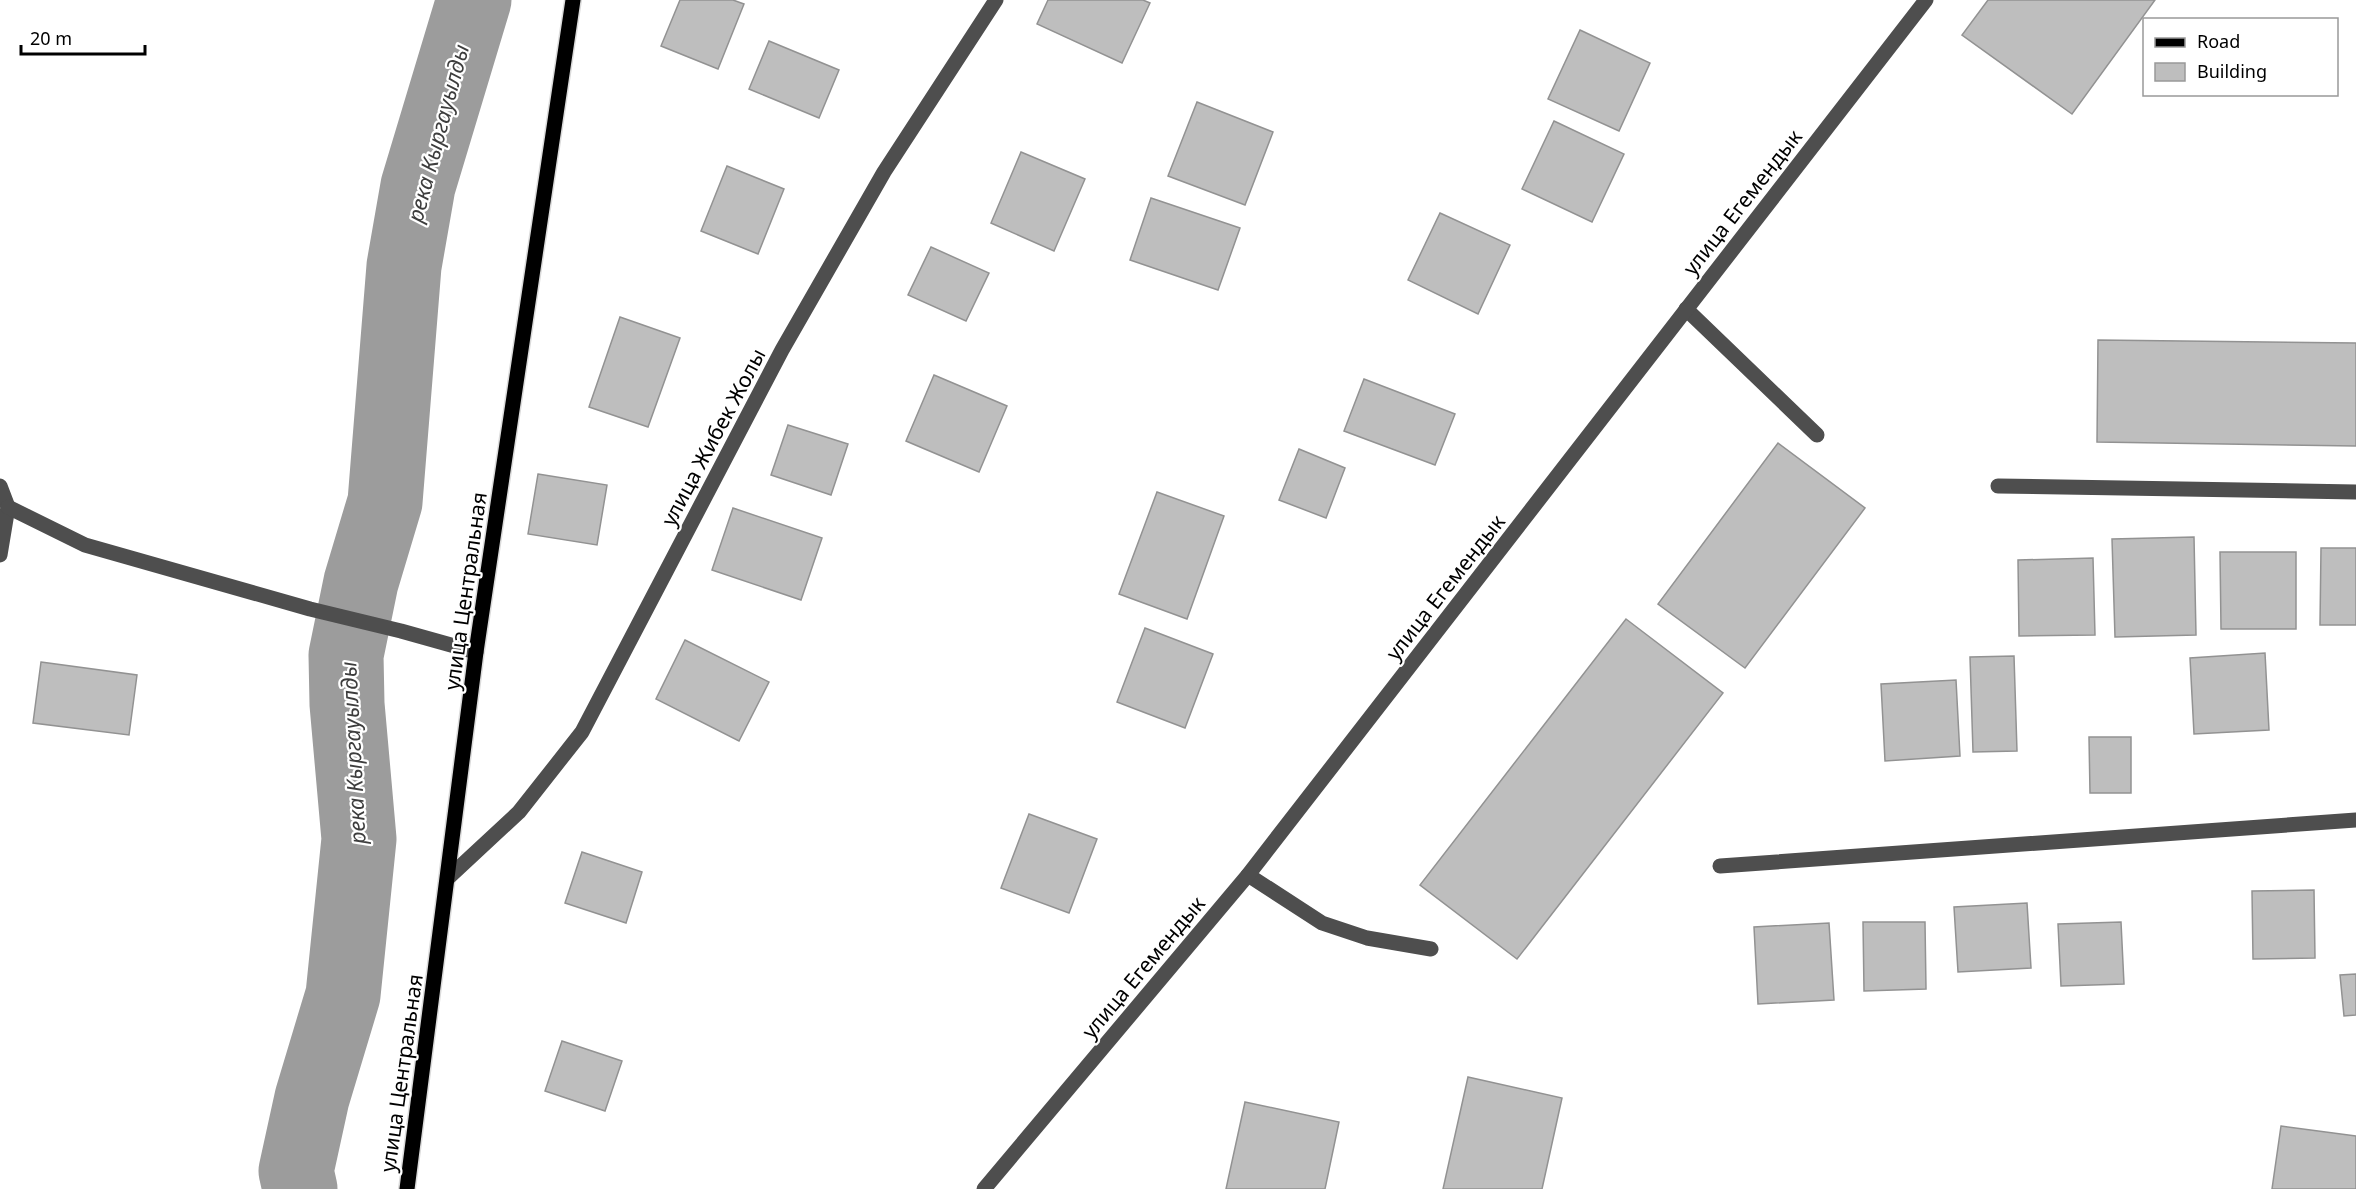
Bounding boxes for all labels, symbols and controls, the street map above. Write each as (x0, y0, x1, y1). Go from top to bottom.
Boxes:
scale bar (21, 18, 146, 56)
legend (2143, 18, 2338, 96)
text: 20 m (30, 26, 72, 50)
text: Road (2197, 29, 2240, 53)
water label: река Кыргауылды (399, 41, 475, 226)
text: Building (2197, 59, 2267, 83)
street label: улица Егемендык (1676, 123, 1808, 281)
street label: улица Жибек Жолы (654, 343, 772, 531)
street label: улица Центральная (437, 490, 493, 692)
street label: улица Егемендык (1379, 508, 1511, 666)
water label: река Кыргауылды (332, 661, 372, 846)
street label: улица Егемендык (1075, 890, 1211, 1044)
street label: улица Центральная (373, 972, 429, 1174)

